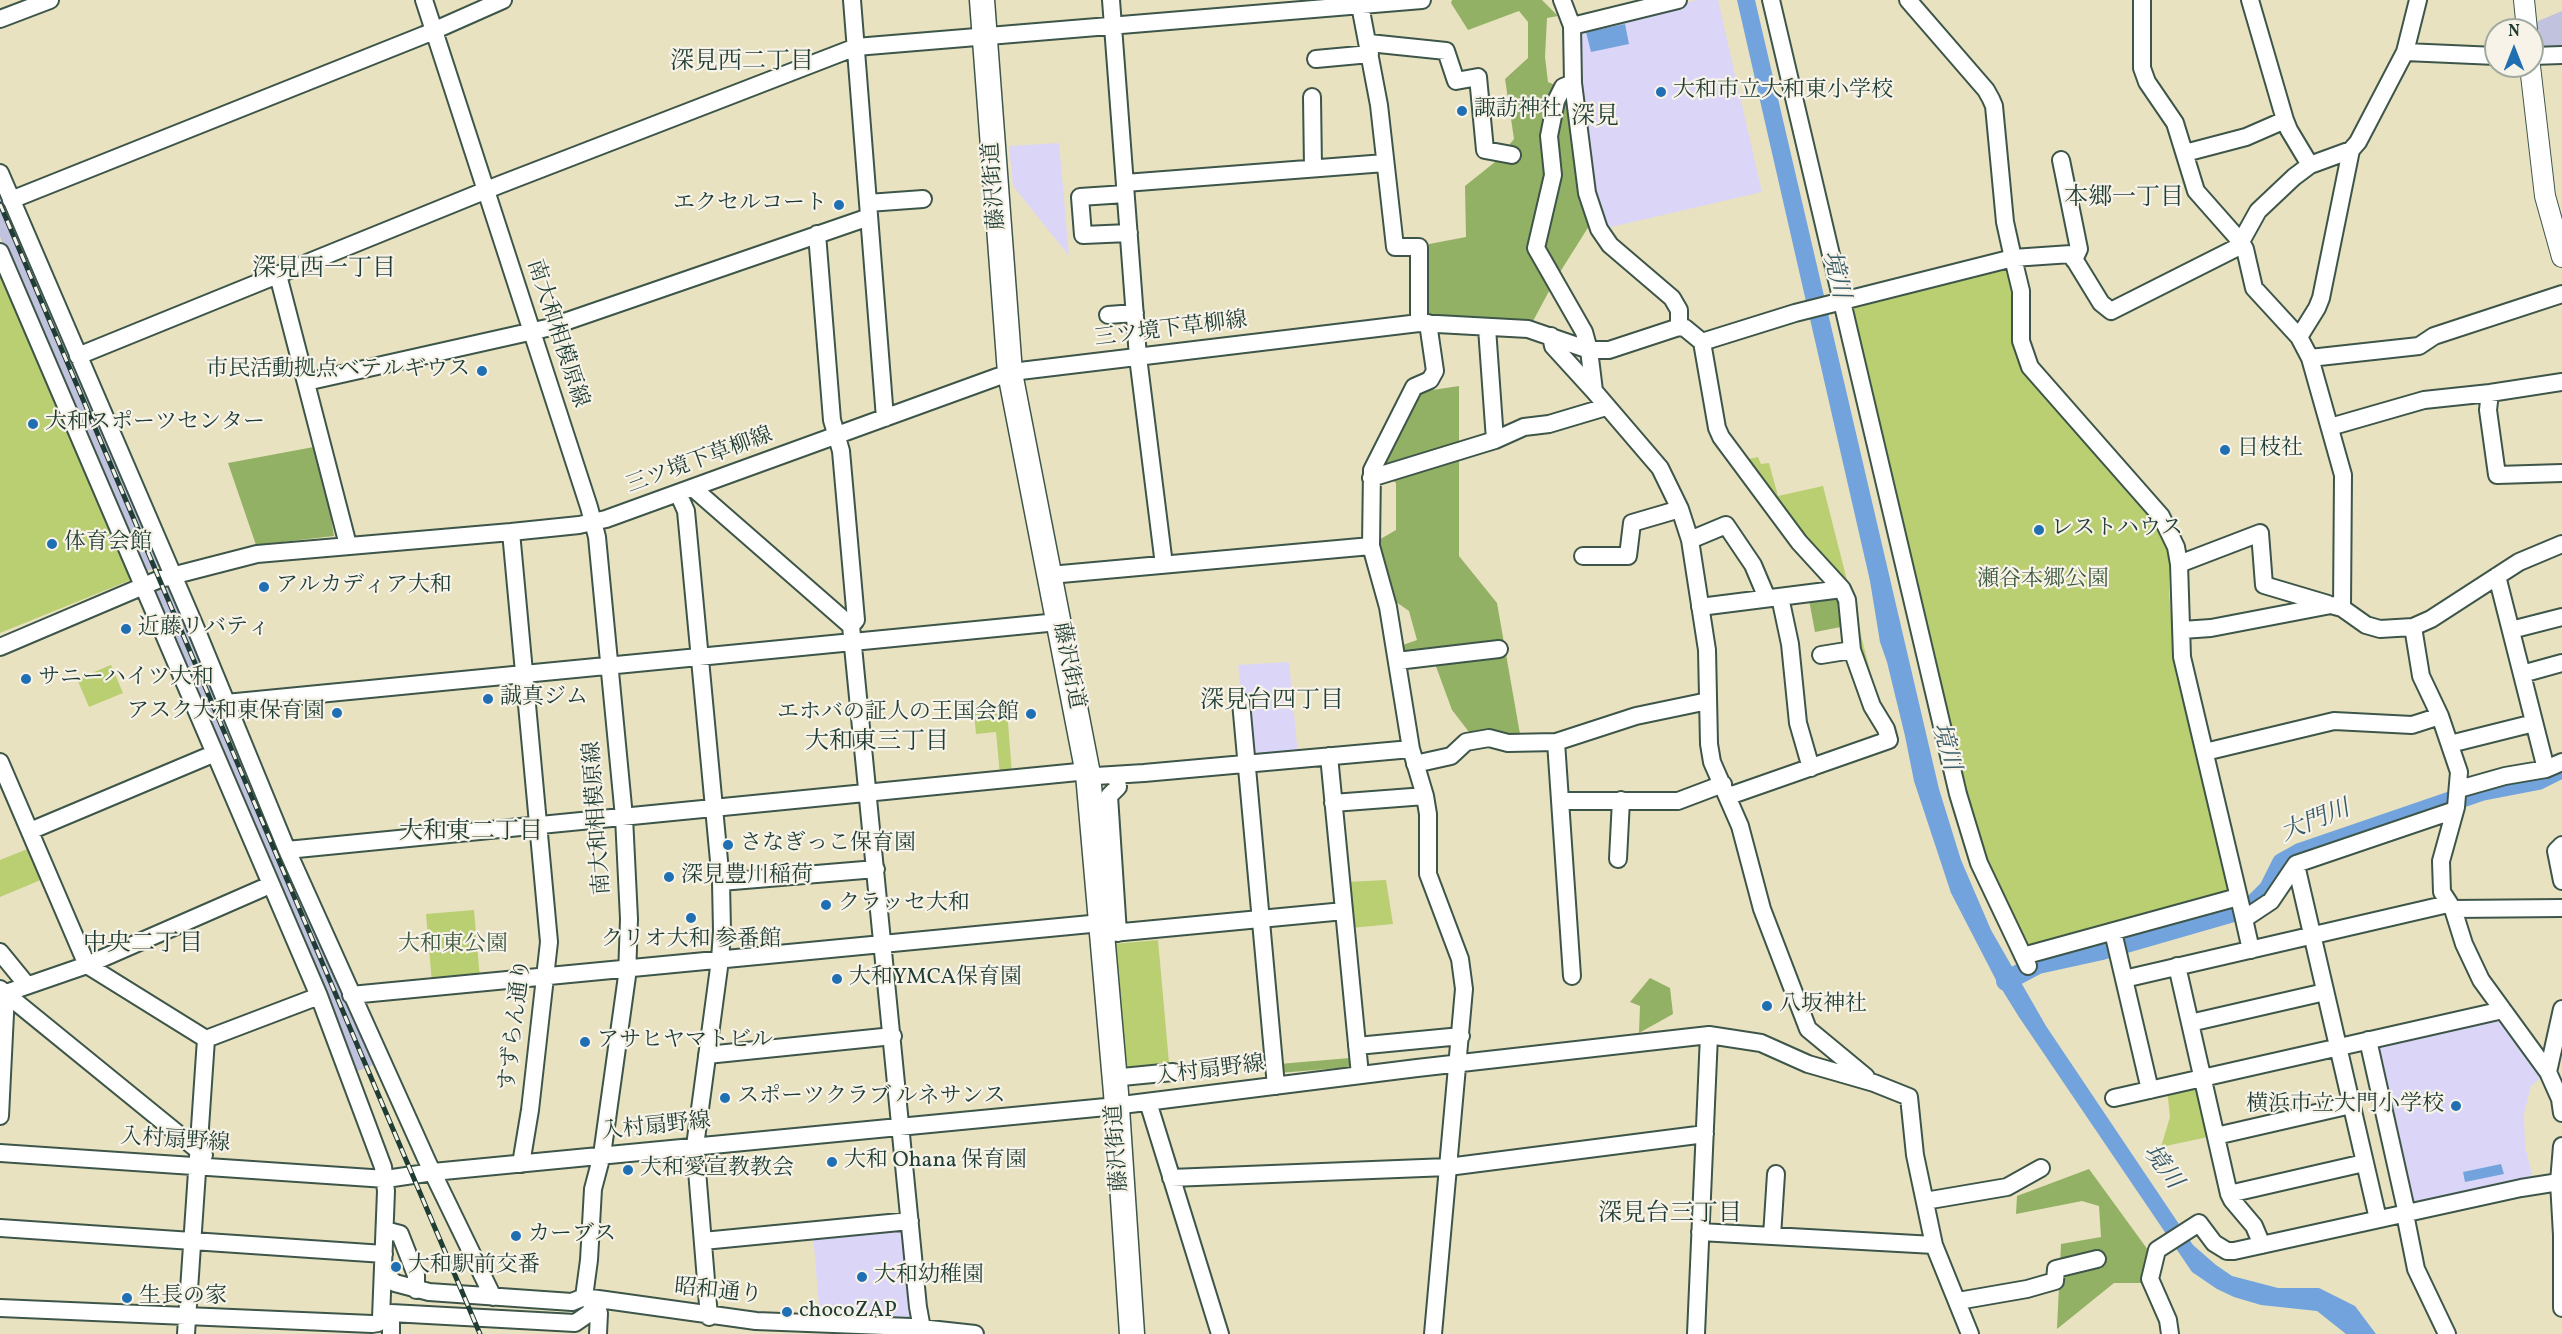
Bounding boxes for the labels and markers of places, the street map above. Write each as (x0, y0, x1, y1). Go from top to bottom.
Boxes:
place label: 大和市立大和東小学校 (1673, 79, 1893, 105)
marker: 大和市立大和東小学校 (1654, 85, 1668, 99)
place label: 諏訪神社 (1474, 98, 1562, 124)
marker: 諏訪神社 (1455, 104, 1469, 118)
place label: エクセルコート (673, 192, 827, 218)
marker: エクセルコート (832, 198, 846, 212)
place label: 市民活動拠点ベテルギウス (206, 358, 470, 384)
marker: 市民活動拠点ベテルギウス (475, 364, 489, 378)
place label: 大和スポーツセンター (45, 411, 265, 437)
marker: 大和スポーツセンター (26, 417, 40, 431)
place label: 日枝社 (2237, 437, 2303, 463)
marker: 日枝社 (2218, 443, 2232, 457)
place label: レストハウス (2051, 517, 2183, 543)
marker: レストハウス (2032, 523, 2046, 537)
place label: 体育会館 (64, 531, 152, 557)
marker: 体育会館 (45, 537, 59, 551)
place label: アルカディア大和 (276, 574, 452, 600)
marker: アルカディア大和 (257, 580, 271, 594)
place label: 近藤リバティ (138, 616, 270, 642)
marker: 近藤リバティ (119, 622, 133, 636)
place label: サニーハイツ大和 (38, 666, 214, 692)
marker: サニーハイツ大和 (19, 672, 33, 686)
place label: 誠真ジム (500, 686, 588, 712)
marker: 誠真ジム (481, 692, 495, 706)
place label: アスク大和東保育園 (127, 700, 325, 726)
place label: エホバの証人の王国会館 (777, 701, 1019, 727)
marker: アスク大和東保育園 (330, 706, 344, 720)
marker: エホバの証人の王国会館 (1024, 707, 1038, 721)
place label: さなぎっこ保育園 (740, 832, 916, 858)
marker: さなぎっこ保育園 (721, 838, 735, 852)
place label: 深見豊川稲荷 (681, 864, 813, 890)
marker: 深見豊川稲荷 (662, 870, 676, 884)
place label: クラッセ大和 (838, 892, 970, 918)
marker: クラッセ大和 (819, 898, 833, 912)
marker: クリオ大和 参番館 (684, 911, 698, 925)
place label: クリオ大和 参番館 (601, 928, 781, 954)
place label: 大和YMCA保育園 (849, 966, 1022, 992)
marker: 大和YMCA保育園 (830, 972, 844, 986)
place label: 八坂神社 (1779, 993, 1867, 1019)
marker: 八坂神社 (1760, 999, 1774, 1013)
place label: アサヒヤマトビル (597, 1029, 773, 1055)
marker: アサヒヤマトビル (578, 1035, 592, 1049)
place label: スポーツクラブ ルネサンス (737, 1085, 1005, 1111)
marker: スポーツクラブ ルネサンス (718, 1091, 732, 1105)
place label: 横浜市立大門小学校 (2246, 1093, 2444, 1119)
marker: 横浜市立大門小学校 (2449, 1099, 2463, 1113)
place label: 大和 Ohana 保育園 (844, 1149, 1027, 1175)
marker: 大和 Ohana 保育園 (825, 1155, 839, 1169)
place label: 大和愛宣教教会 (640, 1157, 794, 1183)
marker: 大和愛宣教教会 (621, 1163, 635, 1177)
place label: カーブス (528, 1223, 616, 1249)
marker: カーブス (509, 1229, 523, 1243)
place label: 大和駅前交番 (408, 1254, 540, 1280)
marker: 大和駅前交番 (389, 1260, 403, 1274)
place label: 大和幼稚園 (874, 1264, 984, 1290)
marker: 大和幼稚園 (855, 1270, 869, 1284)
place label: 生長の家 (139, 1285, 227, 1311)
marker: 生長の家 (120, 1291, 134, 1305)
place label: chocoZAP (799, 1299, 897, 1325)
marker: chocoZAP (780, 1305, 794, 1319)

